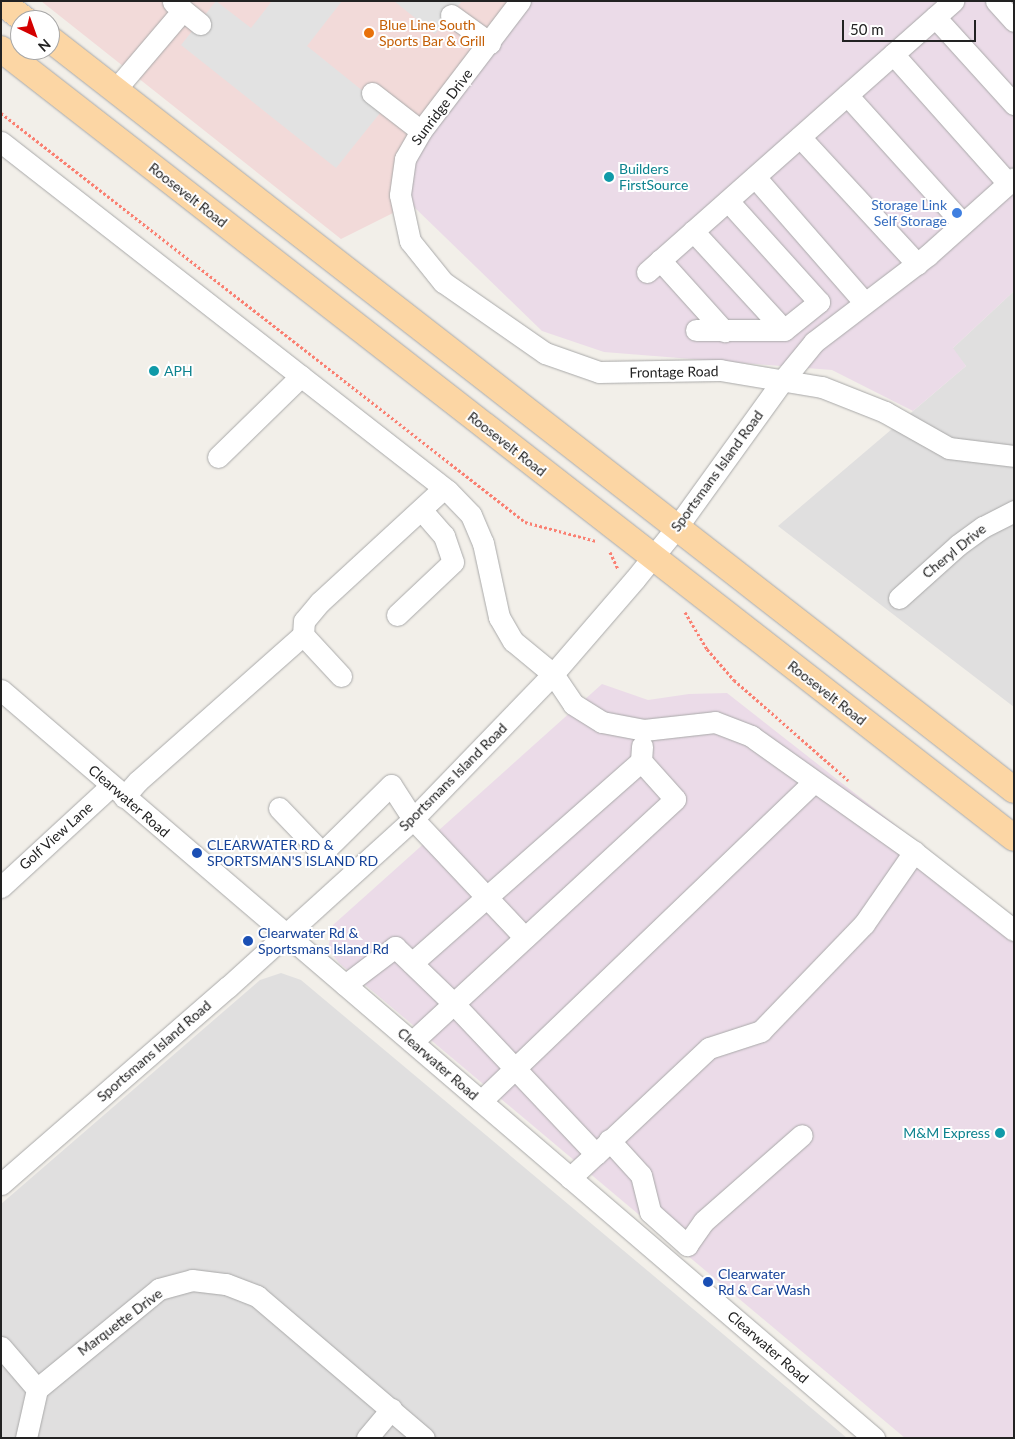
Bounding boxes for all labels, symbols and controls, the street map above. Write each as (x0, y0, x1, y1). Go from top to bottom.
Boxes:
north arrow (10, 10, 60, 60)
scale bar (845, 10, 979, 42)
place label: Blue Line South Sports Bar & Grill (379, 17, 485, 49)
text: 50 m (850, 20, 884, 38)
marker: Blue Line South Sports Bar & Grill (363, 27, 375, 39)
text: N (35, 36, 54, 56)
street label: Sunridge Drive (408, 66, 476, 148)
street label: Roosevelt Road (145, 159, 231, 231)
place label: Builders FirstSource (619, 161, 688, 193)
marker: Builders FirstSource (603, 171, 615, 183)
place label: Storage Link Self Storage (871, 197, 947, 230)
marker: Storage Link Self Storage (951, 207, 963, 219)
place label: APH (164, 363, 193, 379)
street label: Frontage Road (629, 363, 719, 381)
marker: APH (148, 365, 160, 377)
street label: Sportsmans Island Road (667, 407, 767, 535)
street label: Roosevelt Road (464, 408, 550, 480)
street label: Cheryl Drive (919, 520, 989, 582)
street label: Roosevelt Road (784, 657, 870, 729)
street label: Sportsmans Island Road (396, 720, 510, 834)
street label: Clearwater Road (85, 761, 173, 841)
street label: Golf View Lane (15, 798, 97, 874)
place label: CLEARWATER RD & SPORTSMAN'S ISLAND RD (207, 837, 378, 870)
marker: CLEARWATER RD & SPORTSMAN'S ISLAND RD (191, 847, 203, 859)
place label: Clearwater Rd & Sportsmans Island Rd (258, 925, 389, 958)
marker: Clearwater Rd & Sportsmans Island Rd (242, 935, 254, 947)
street label: Sportsmans Island Road (94, 997, 214, 1105)
street label: Clearwater Road (394, 1024, 482, 1104)
place label: M&M Express (903, 1125, 990, 1141)
marker: M&M Express (994, 1127, 1006, 1139)
place label: Clearwater Rd & Car Wash (718, 1266, 811, 1298)
marker: Clearwater Rd & Car Wash (702, 1276, 714, 1288)
street label: Marquette Drive (74, 1285, 166, 1359)
street label: Clearwater Road (724, 1307, 812, 1387)

